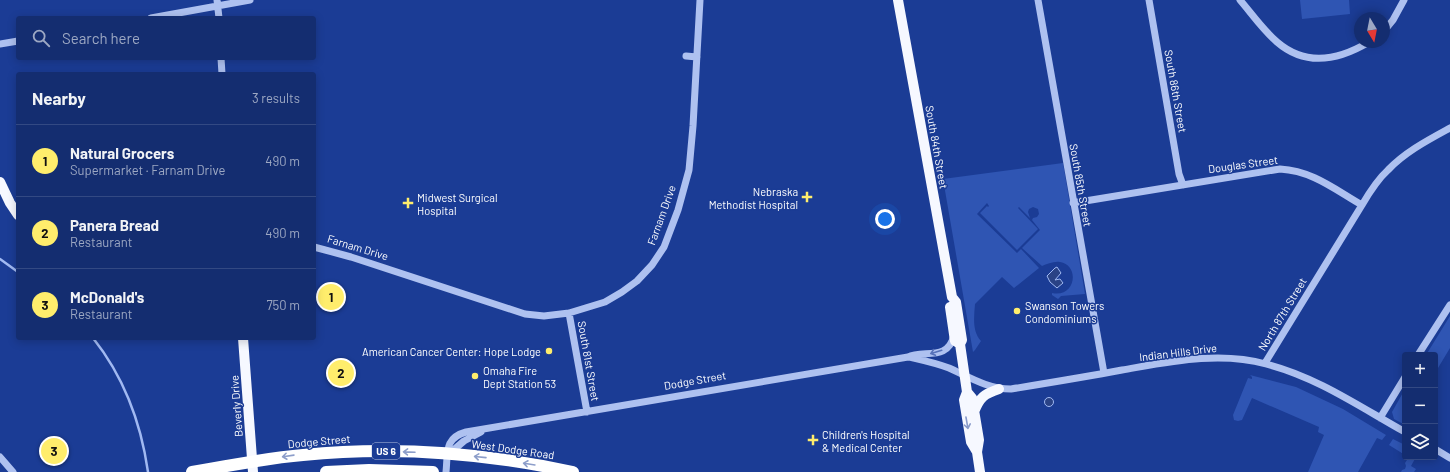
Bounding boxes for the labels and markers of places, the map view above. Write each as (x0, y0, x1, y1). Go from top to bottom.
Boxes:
place label: Nebraska Methodist Hospital (709, 185, 798, 211)
place label: Midwest Surgical Hospital (417, 191, 497, 217)
marker: Nebraska Methodist Hospital (801, 191, 813, 203)
marker: Midwest Surgical Hospital (402, 197, 414, 209)
pin: 1 (318, 282, 344, 312)
place label: Swanson Towers Condominiums (1025, 299, 1104, 325)
marker: Swanson Towers Condominiums (1012, 306, 1022, 316)
place label: American Cancer Center: Hope Lodge (362, 345, 541, 358)
marker: American Cancer Center: Hope Lodge (544, 346, 554, 356)
pin: 2 (328, 358, 354, 388)
place label: Omaha Fire Dept Station 53 (483, 364, 556, 390)
marker: Omaha Fire Dept Station 53 (470, 371, 480, 381)
place label: Children's Hospital & Medical Center (822, 428, 910, 454)
marker: Children's Hospital & Medical Center (807, 434, 819, 446)
pin: 3 (41, 436, 67, 466)

